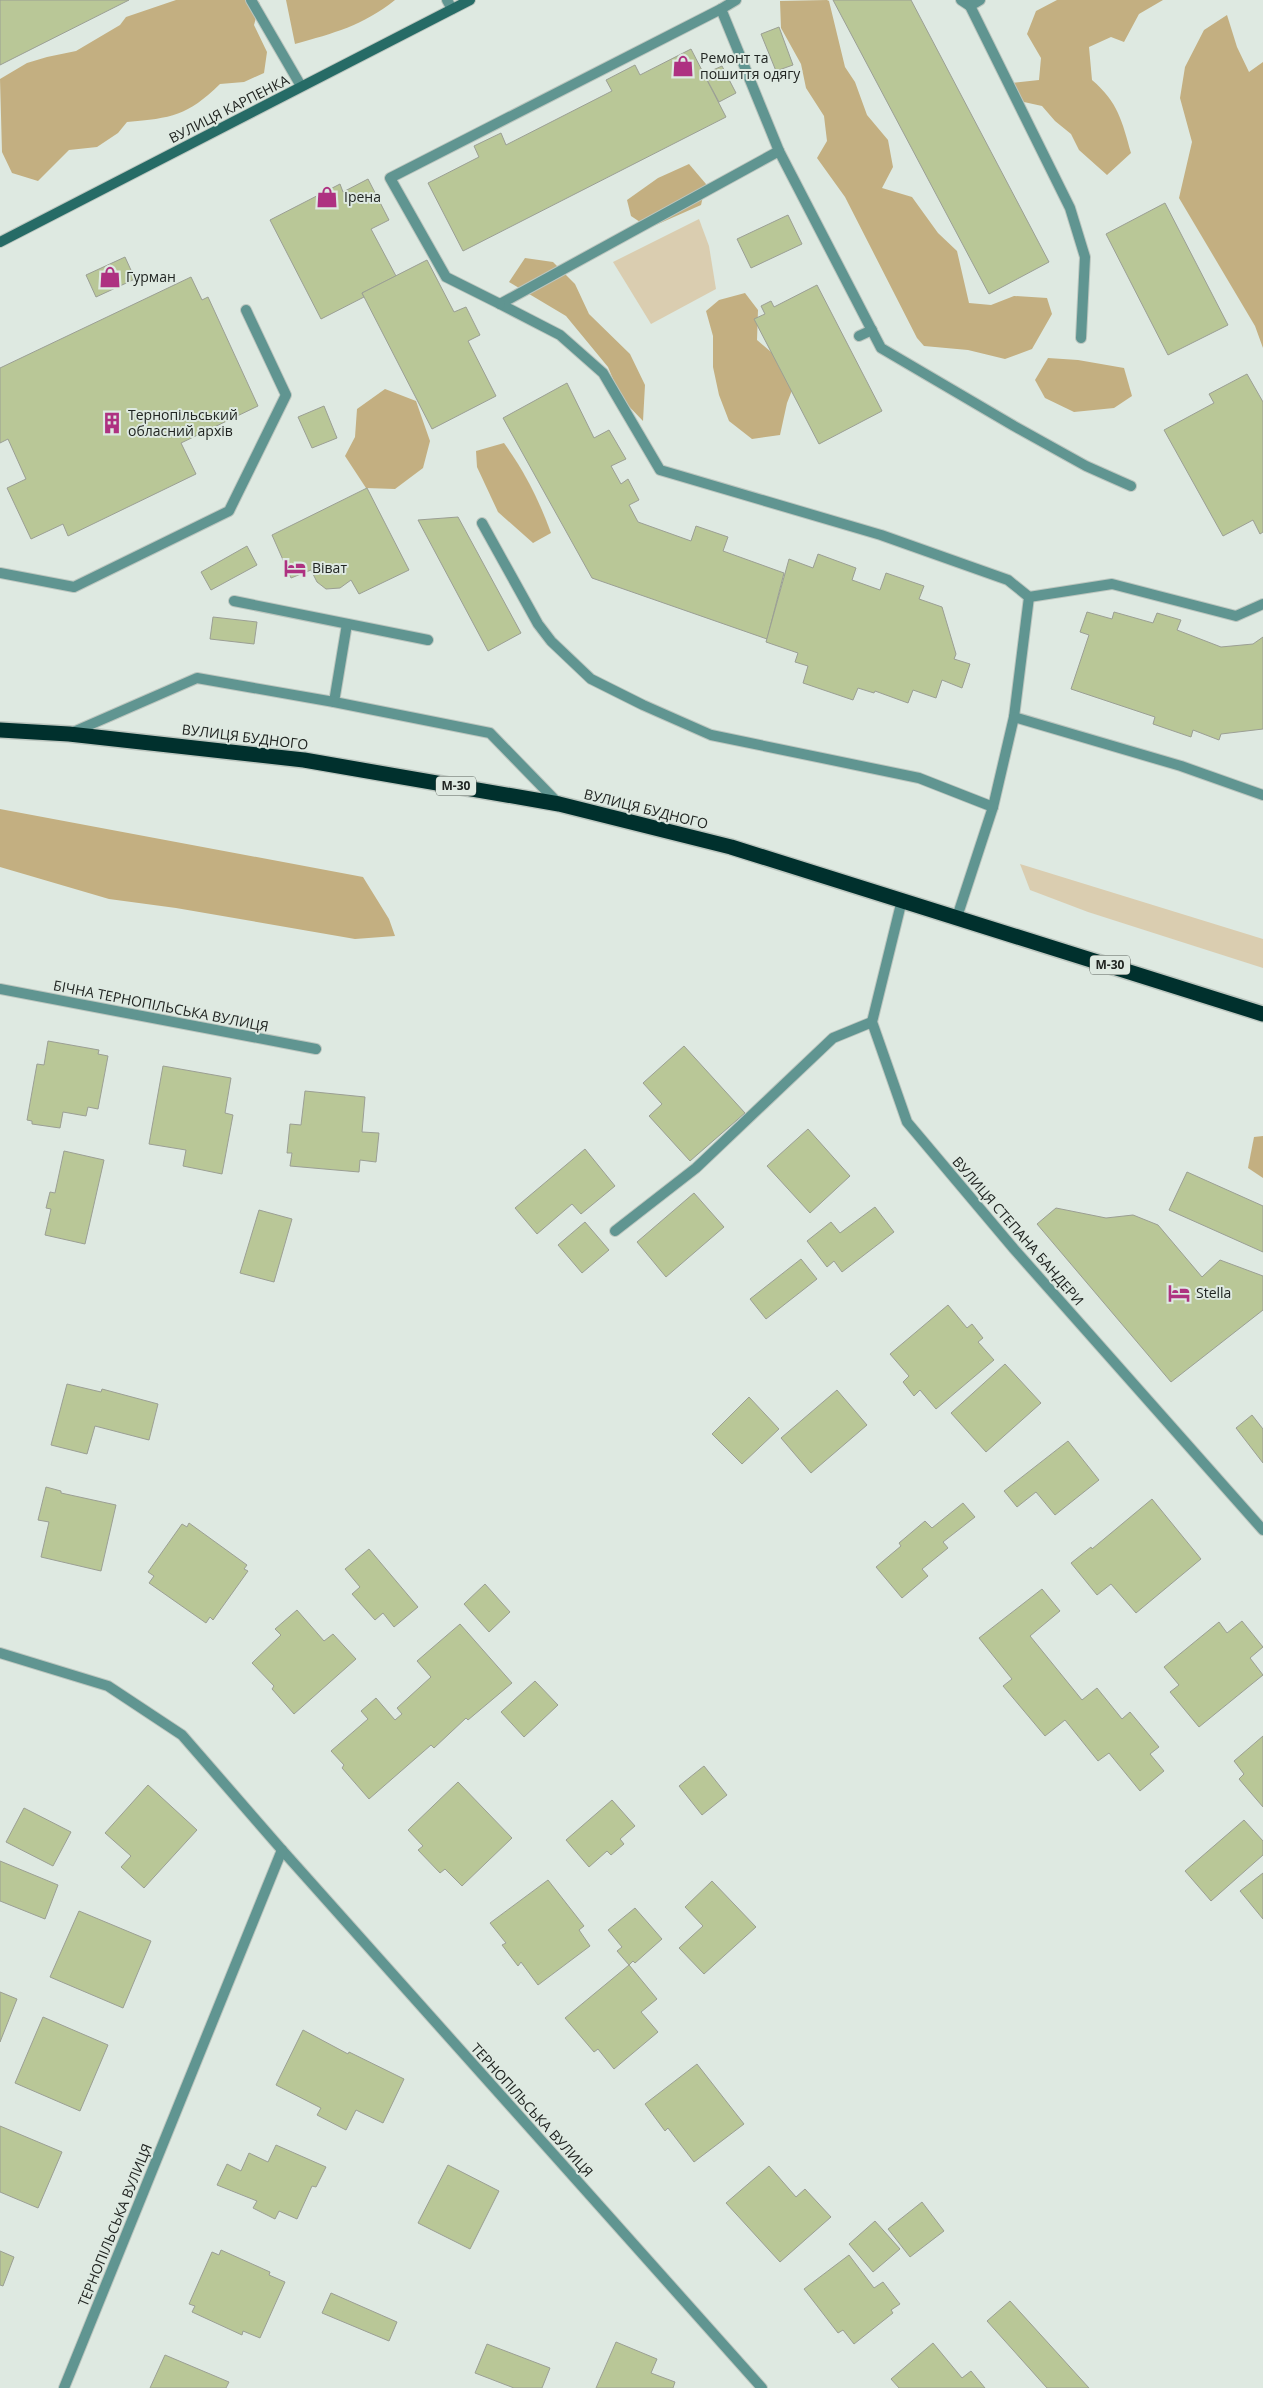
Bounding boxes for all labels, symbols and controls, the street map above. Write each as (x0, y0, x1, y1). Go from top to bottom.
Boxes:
place label: Ремонт та пошиття одягу (700, 48, 801, 83)
shop icon: Ремонт та пошиття одягу (670, 53, 696, 79)
street label: ВУЛИЦЯ КАРПЕНКА (165, 70, 292, 147)
shop icon: Ірена (314, 184, 340, 210)
place label: Ірена (344, 187, 381, 206)
shop icon: Гурман (97, 264, 123, 290)
place label: Гурман (126, 267, 176, 286)
place label: Тернопільський обласний архів (128, 405, 238, 440)
building icon: Тернопільський обласний архів (99, 410, 125, 436)
hotel icon: Віват (282, 555, 308, 581)
place label: Віват (312, 558, 347, 577)
street label: ВУЛИЦЯ БУДНОГО (181, 719, 309, 754)
road number: М-30 (436, 776, 476, 796)
street label: ВУЛИЦЯ БУДНОГО (582, 784, 710, 833)
road number: М-30 (1090, 956, 1130, 974)
street label: БІЧНА ТЕРНОПІЛЬСЬКА ВУЛИЦЯ (52, 975, 270, 1036)
street label: ВУЛИЦЯ СТЕПАНА БАНДЕРИ (948, 1152, 1088, 1309)
hotel icon: Stella (1166, 1280, 1192, 1306)
place label: Stella (1196, 1283, 1231, 1302)
street label: ТЕРНОПІЛЬСЬКА ВУЛИЦЯ (467, 2039, 598, 2181)
street label: ТЕРНОПІЛЬСЬКА ВУЛИЦЯ (73, 2141, 156, 2309)

